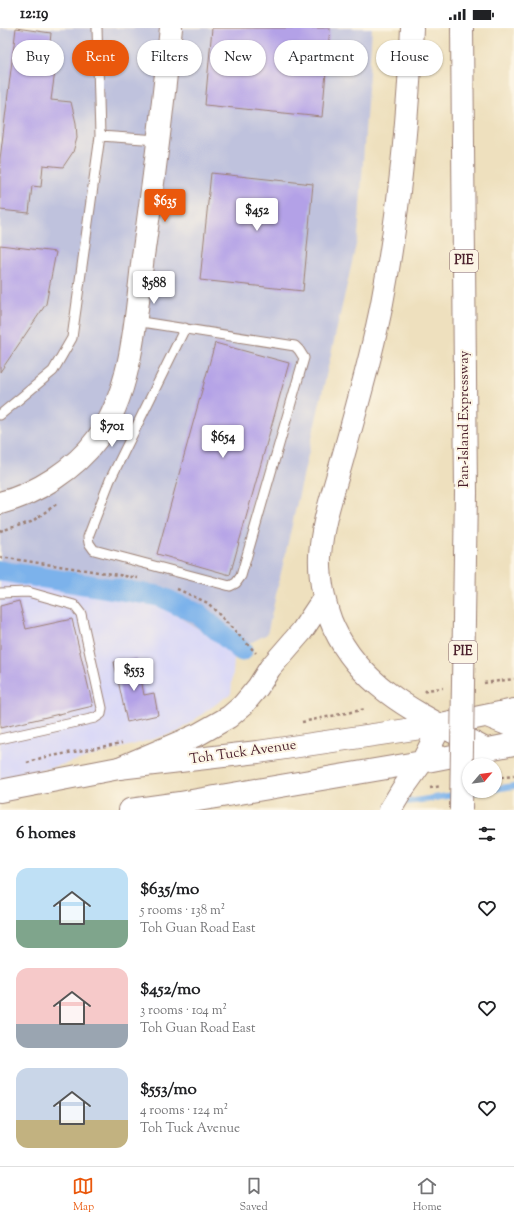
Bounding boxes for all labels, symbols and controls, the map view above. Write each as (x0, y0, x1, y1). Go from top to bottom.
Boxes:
text: 12:19 (20, 4, 48, 25)
chip: Buy (12, 40, 64, 76)
chip: Rent (72, 40, 129, 76)
chip: Filters (137, 40, 202, 76)
chip: New (210, 40, 266, 76)
chip: Apartment (274, 40, 368, 76)
chip: House (376, 40, 443, 76)
pin: $635 (141, 189, 189, 223)
text: $635 (153, 193, 177, 211)
pin: $452 (233, 198, 281, 232)
text: $452 (245, 202, 269, 220)
road number: PIE (450, 250, 478, 272)
pin: $588 (130, 271, 178, 305)
text: $588 (142, 275, 166, 293)
street label: Pan-Island Expressway (455, 351, 475, 487)
pin: $701 (88, 414, 136, 448)
text: $701 (100, 418, 124, 436)
pin: $654 (199, 425, 247, 459)
text: $654 (211, 429, 235, 447)
road number: PIE (449, 641, 477, 663)
pin: $553 (110, 658, 158, 692)
text: $553 (123, 662, 145, 680)
street label: Toh Tuck Avenue (188, 736, 298, 770)
north arrow (462, 758, 502, 798)
map controls (462, 758, 502, 798)
text: 6 homes (16, 822, 76, 846)
icon: filters (476, 823, 498, 845)
text: $635/mo (140, 878, 199, 902)
icon: home (48, 884, 96, 932)
icon: heart (476, 897, 498, 919)
text: 5 rooms · 138 m² (140, 902, 225, 920)
text: Toh Guan Road East (140, 920, 255, 938)
text: $452/mo (140, 978, 201, 1002)
icon: home (48, 984, 96, 1032)
icon: heart (476, 997, 498, 1019)
text: 3 rooms · 104 m² (140, 1002, 227, 1020)
text: Toh Guan Road East (140, 1020, 255, 1038)
text: $553/mo (140, 1078, 197, 1102)
icon: home (48, 1084, 96, 1132)
icon: heart (476, 1097, 498, 1119)
text: 4 rooms · 124 m² (140, 1102, 228, 1120)
text: Toh Tuck Avenue (140, 1120, 240, 1138)
tab: Map (72, 1175, 94, 1215)
tab: Saved (239, 1175, 268, 1215)
tab: Home (413, 1175, 442, 1215)

